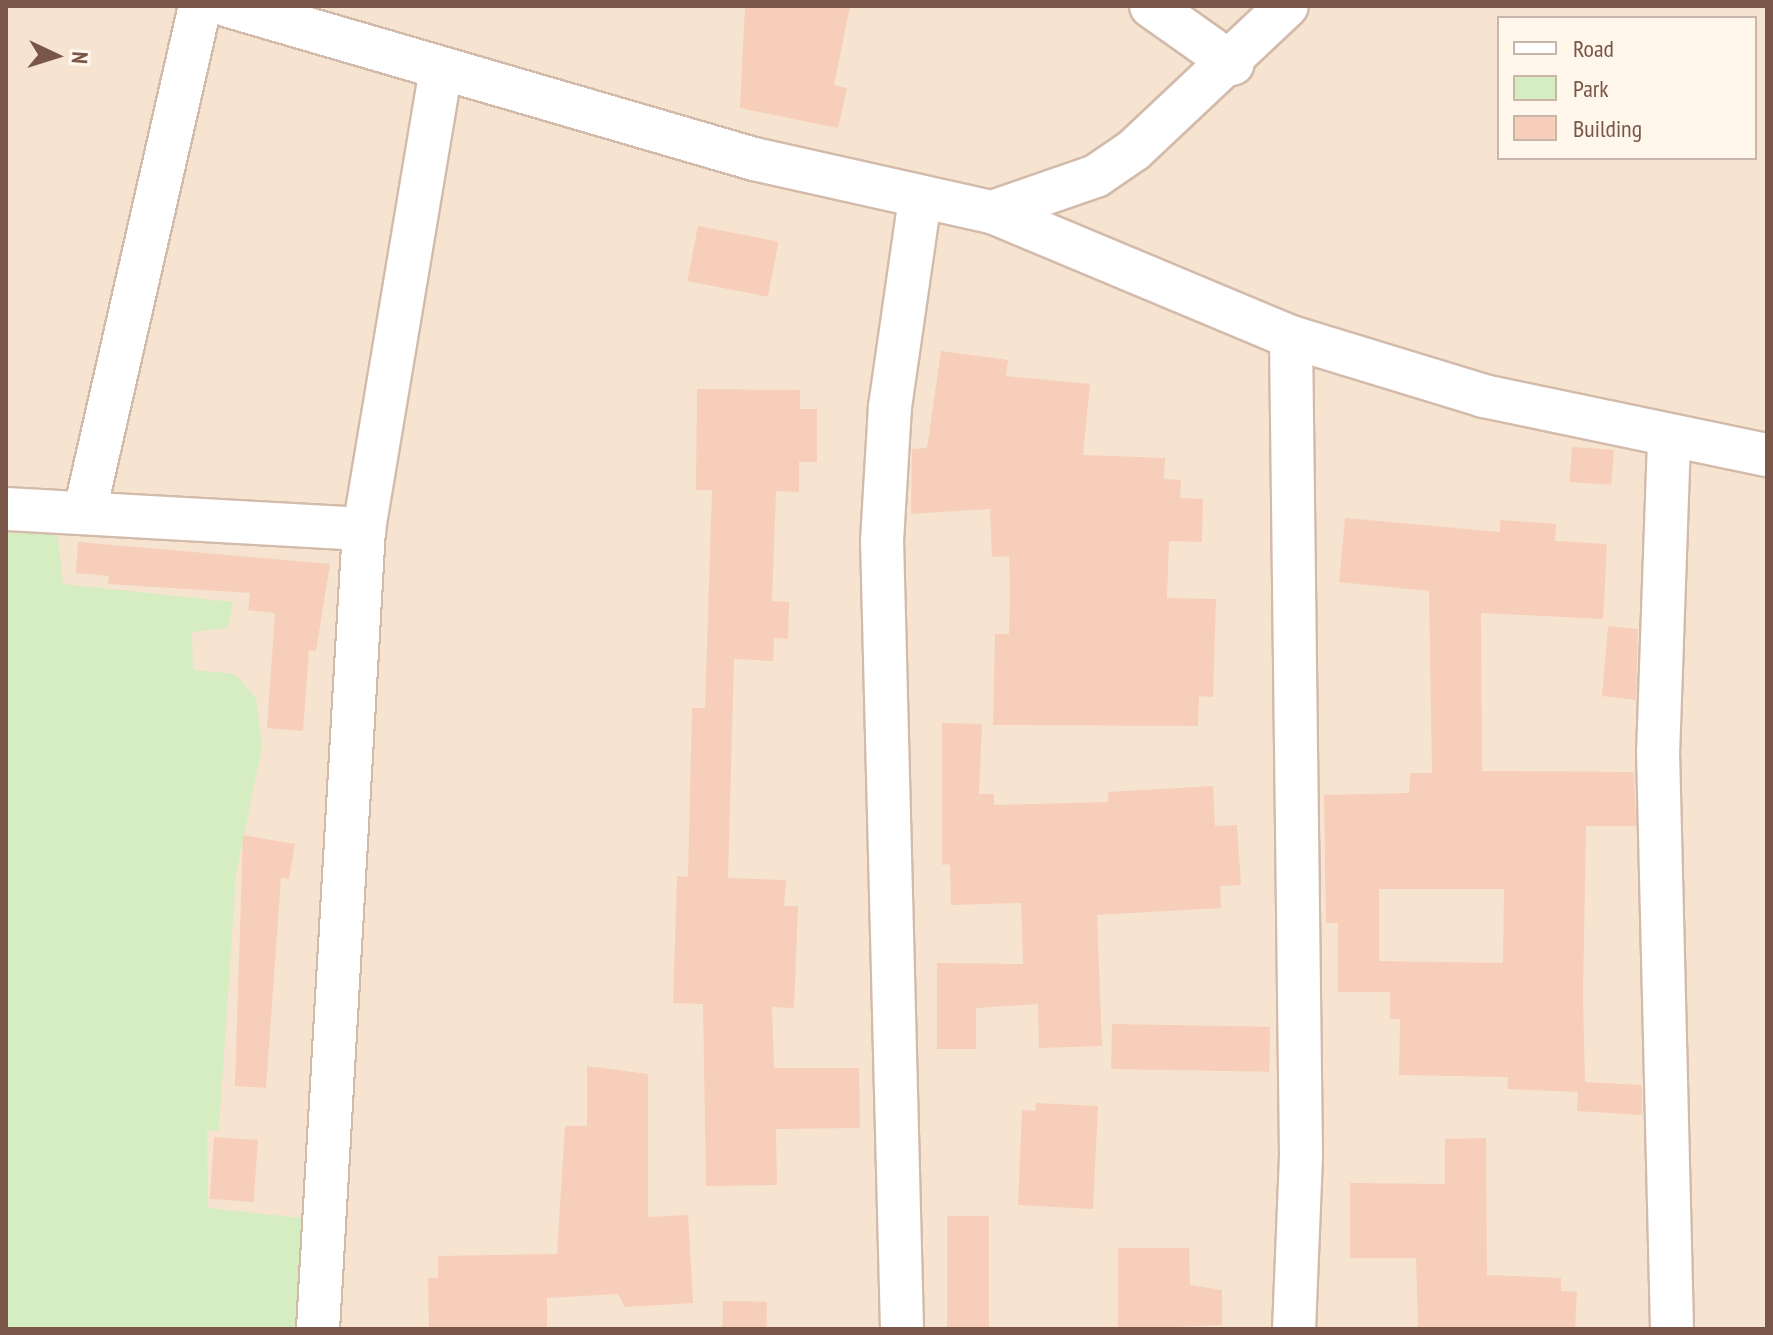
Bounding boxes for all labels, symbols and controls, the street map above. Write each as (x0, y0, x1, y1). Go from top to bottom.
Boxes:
north arrow (16, 16, 96, 96)
legend (1497, 16, 1757, 160)
text: Road (1573, 33, 1614, 64)
text: N (66, 51, 94, 65)
text: Park (1573, 73, 1609, 104)
text: Building (1573, 113, 1642, 144)

